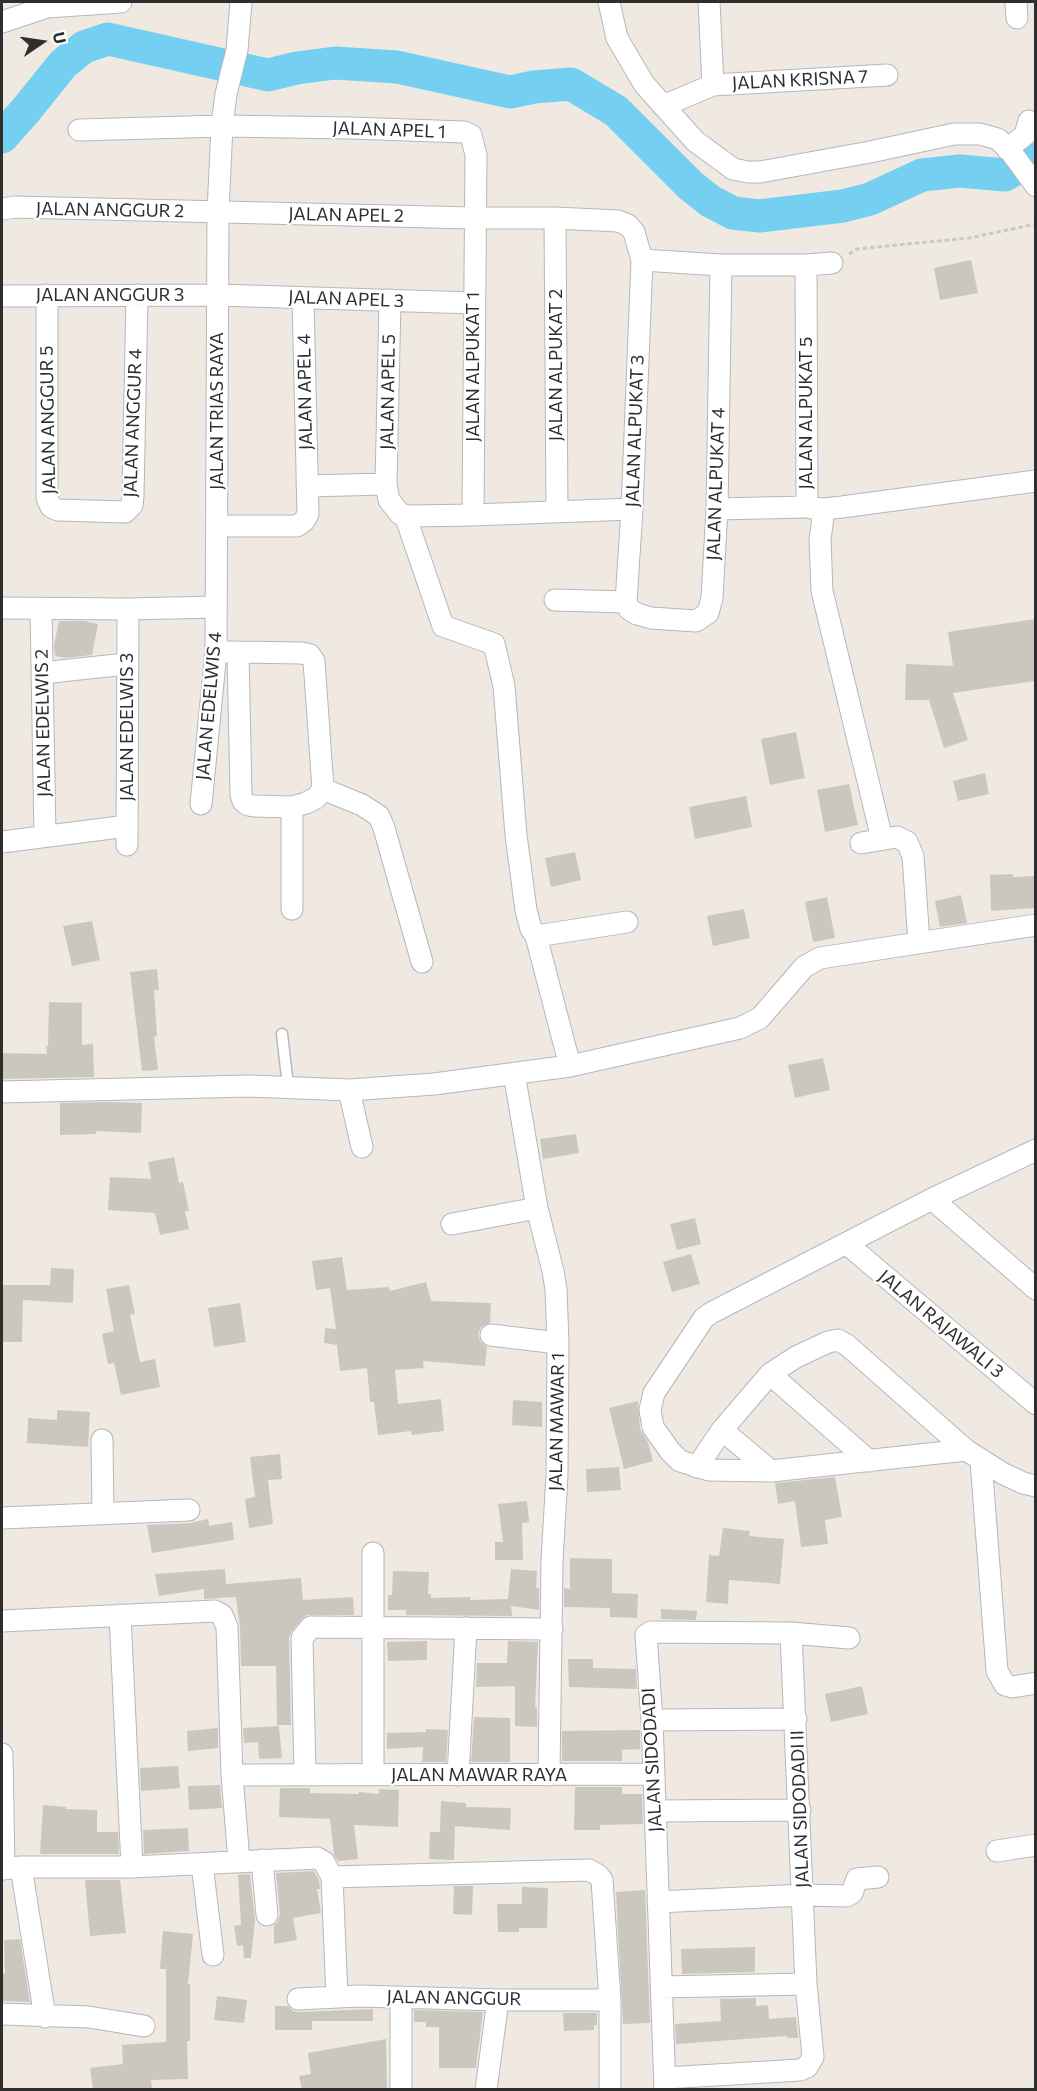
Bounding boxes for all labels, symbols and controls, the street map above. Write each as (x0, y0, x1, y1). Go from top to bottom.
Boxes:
north arrow (12, 12, 72, 72)
text: U (49, 30, 71, 46)
street label: JALAN KRISNA 7 (731, 66, 869, 94)
street label: JALAN APEL 1 (332, 117, 446, 143)
street label: JALAN ANGGUR 2 (36, 198, 184, 222)
street label: JALAN APEL 2 (288, 203, 404, 227)
street label: JALAN ANGGUR 3 (36, 284, 184, 306)
street label: JALAN APEL 3 (288, 286, 404, 312)
street label: JALAN ALPUKAT 2 (545, 289, 567, 441)
street label: JALAN ALPUKAT 1 (462, 292, 484, 442)
street label: JALAN TRIAS RAYA (206, 332, 228, 490)
street label: JALAN APEL 4 (293, 334, 317, 450)
street label: JALAN APEL 5 (376, 334, 400, 450)
street label: JALAN ALPUKAT 5 (795, 337, 817, 489)
street label: JALAN ANGGUR 5 (36, 345, 60, 495)
street label: JALAN ANGGUR 4 (120, 348, 146, 498)
street label: JALAN ALPUKAT 3 (622, 354, 648, 508)
street label: JALAN ALPUKAT 4 (703, 407, 729, 561)
street label: JALAN EDELWIS 4 (192, 631, 226, 781)
street label: JALAN EDELWIS 2 (31, 649, 55, 797)
street label: JALAN EDELWIS 3 (116, 653, 138, 801)
street label: JALAN RAJAWALI 3 (874, 1265, 1008, 1383)
street label: JALAN MAWAR 1 (545, 1353, 569, 1491)
street label: JALAN SIDODADI (637, 1687, 667, 1833)
street label: JALAN SIDODADI II (786, 1730, 814, 1888)
street label: JALAN MAWAR RAYA (391, 1764, 567, 1786)
street label: JALAN ANGGUR (386, 1986, 522, 2010)

